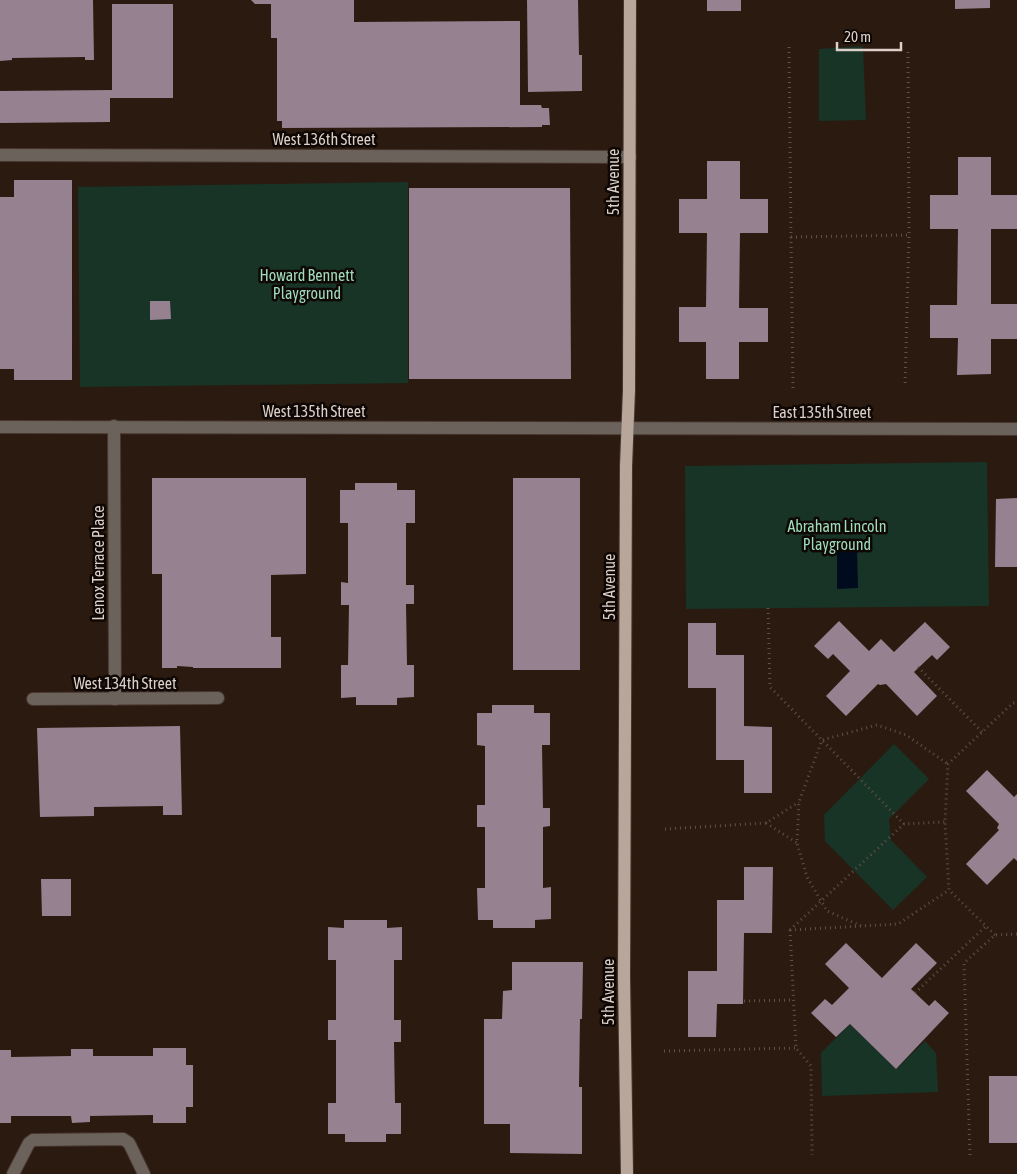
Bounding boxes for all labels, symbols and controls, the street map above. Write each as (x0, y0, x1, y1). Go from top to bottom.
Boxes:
scale bar (837, 20, 901, 52)
text: 20 m (844, 28, 871, 45)
street label: West 136th Street (272, 130, 376, 148)
street label: 5th Avenue (604, 149, 622, 215)
park label: Howard Bennett Playground (260, 266, 355, 303)
street label: West 135th Street (262, 402, 366, 420)
street label: East 135th Street (773, 403, 872, 421)
street label: Lenox Terrace Place (89, 505, 107, 621)
park label: Abraham Lincoln Playground (787, 517, 887, 554)
street label: 5th Avenue (600, 554, 618, 620)
street label: West 134th Street (73, 674, 177, 692)
street label: 5th Avenue (599, 959, 617, 1025)

